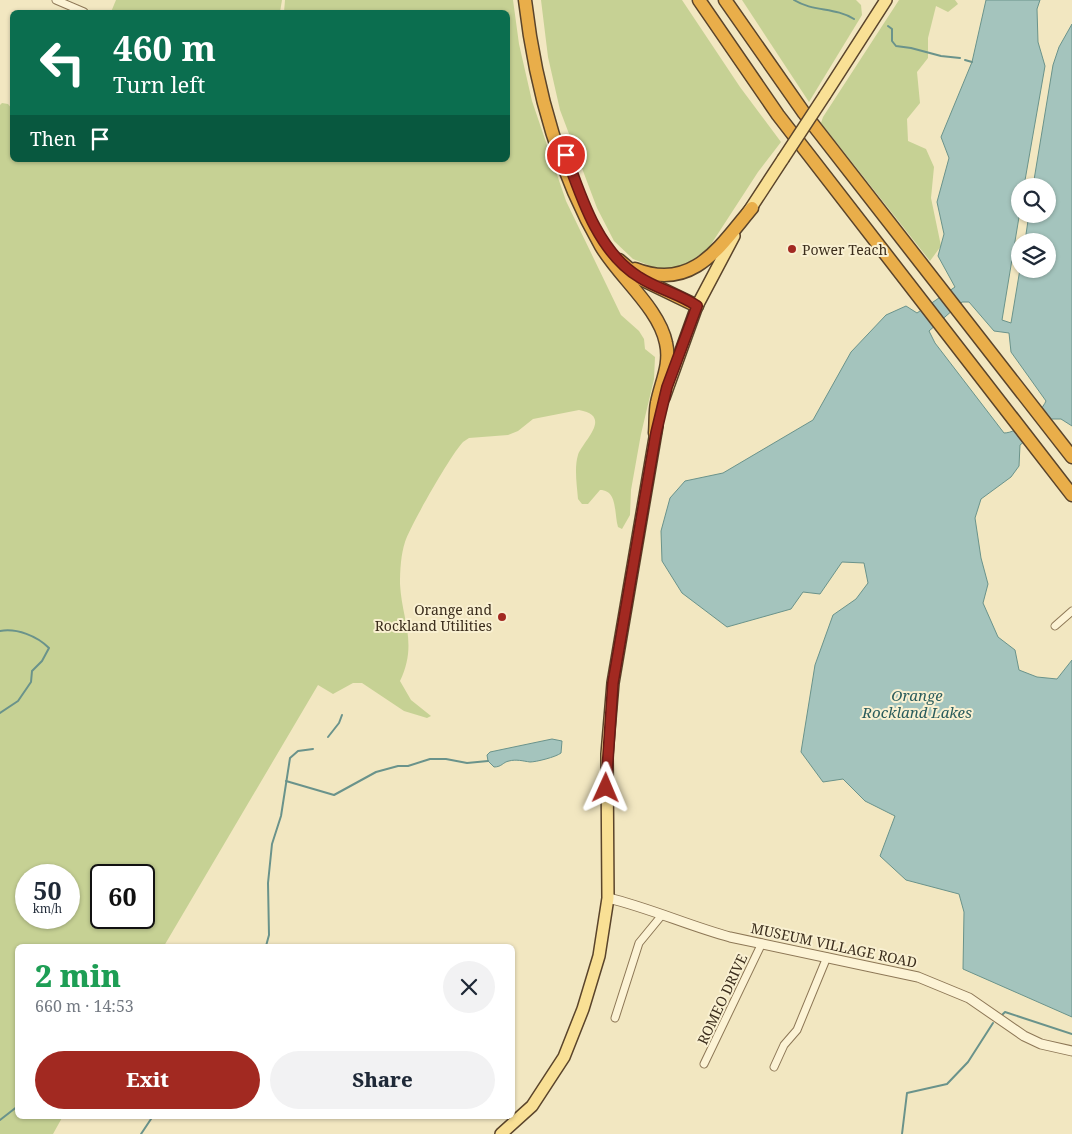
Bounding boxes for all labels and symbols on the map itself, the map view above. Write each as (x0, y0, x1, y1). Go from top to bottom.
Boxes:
pin (545, 134, 587, 176)
place label: Power Teach (802, 240, 887, 259)
marker: Power Teach (786, 243, 798, 255)
place label: Orange and Rockland Utilities (375, 600, 492, 635)
marker: Orange and Rockland Utilities (496, 611, 508, 623)
water label: Orange Rockland Lakes (861, 685, 972, 722)
position arrow (579, 761, 631, 813)
speed limit sign: 60 (90, 864, 155, 929)
street label: MUSEUM VILLAGE ROAD (749, 918, 919, 972)
street label: ROMEO DRIVE (693, 950, 751, 1047)

